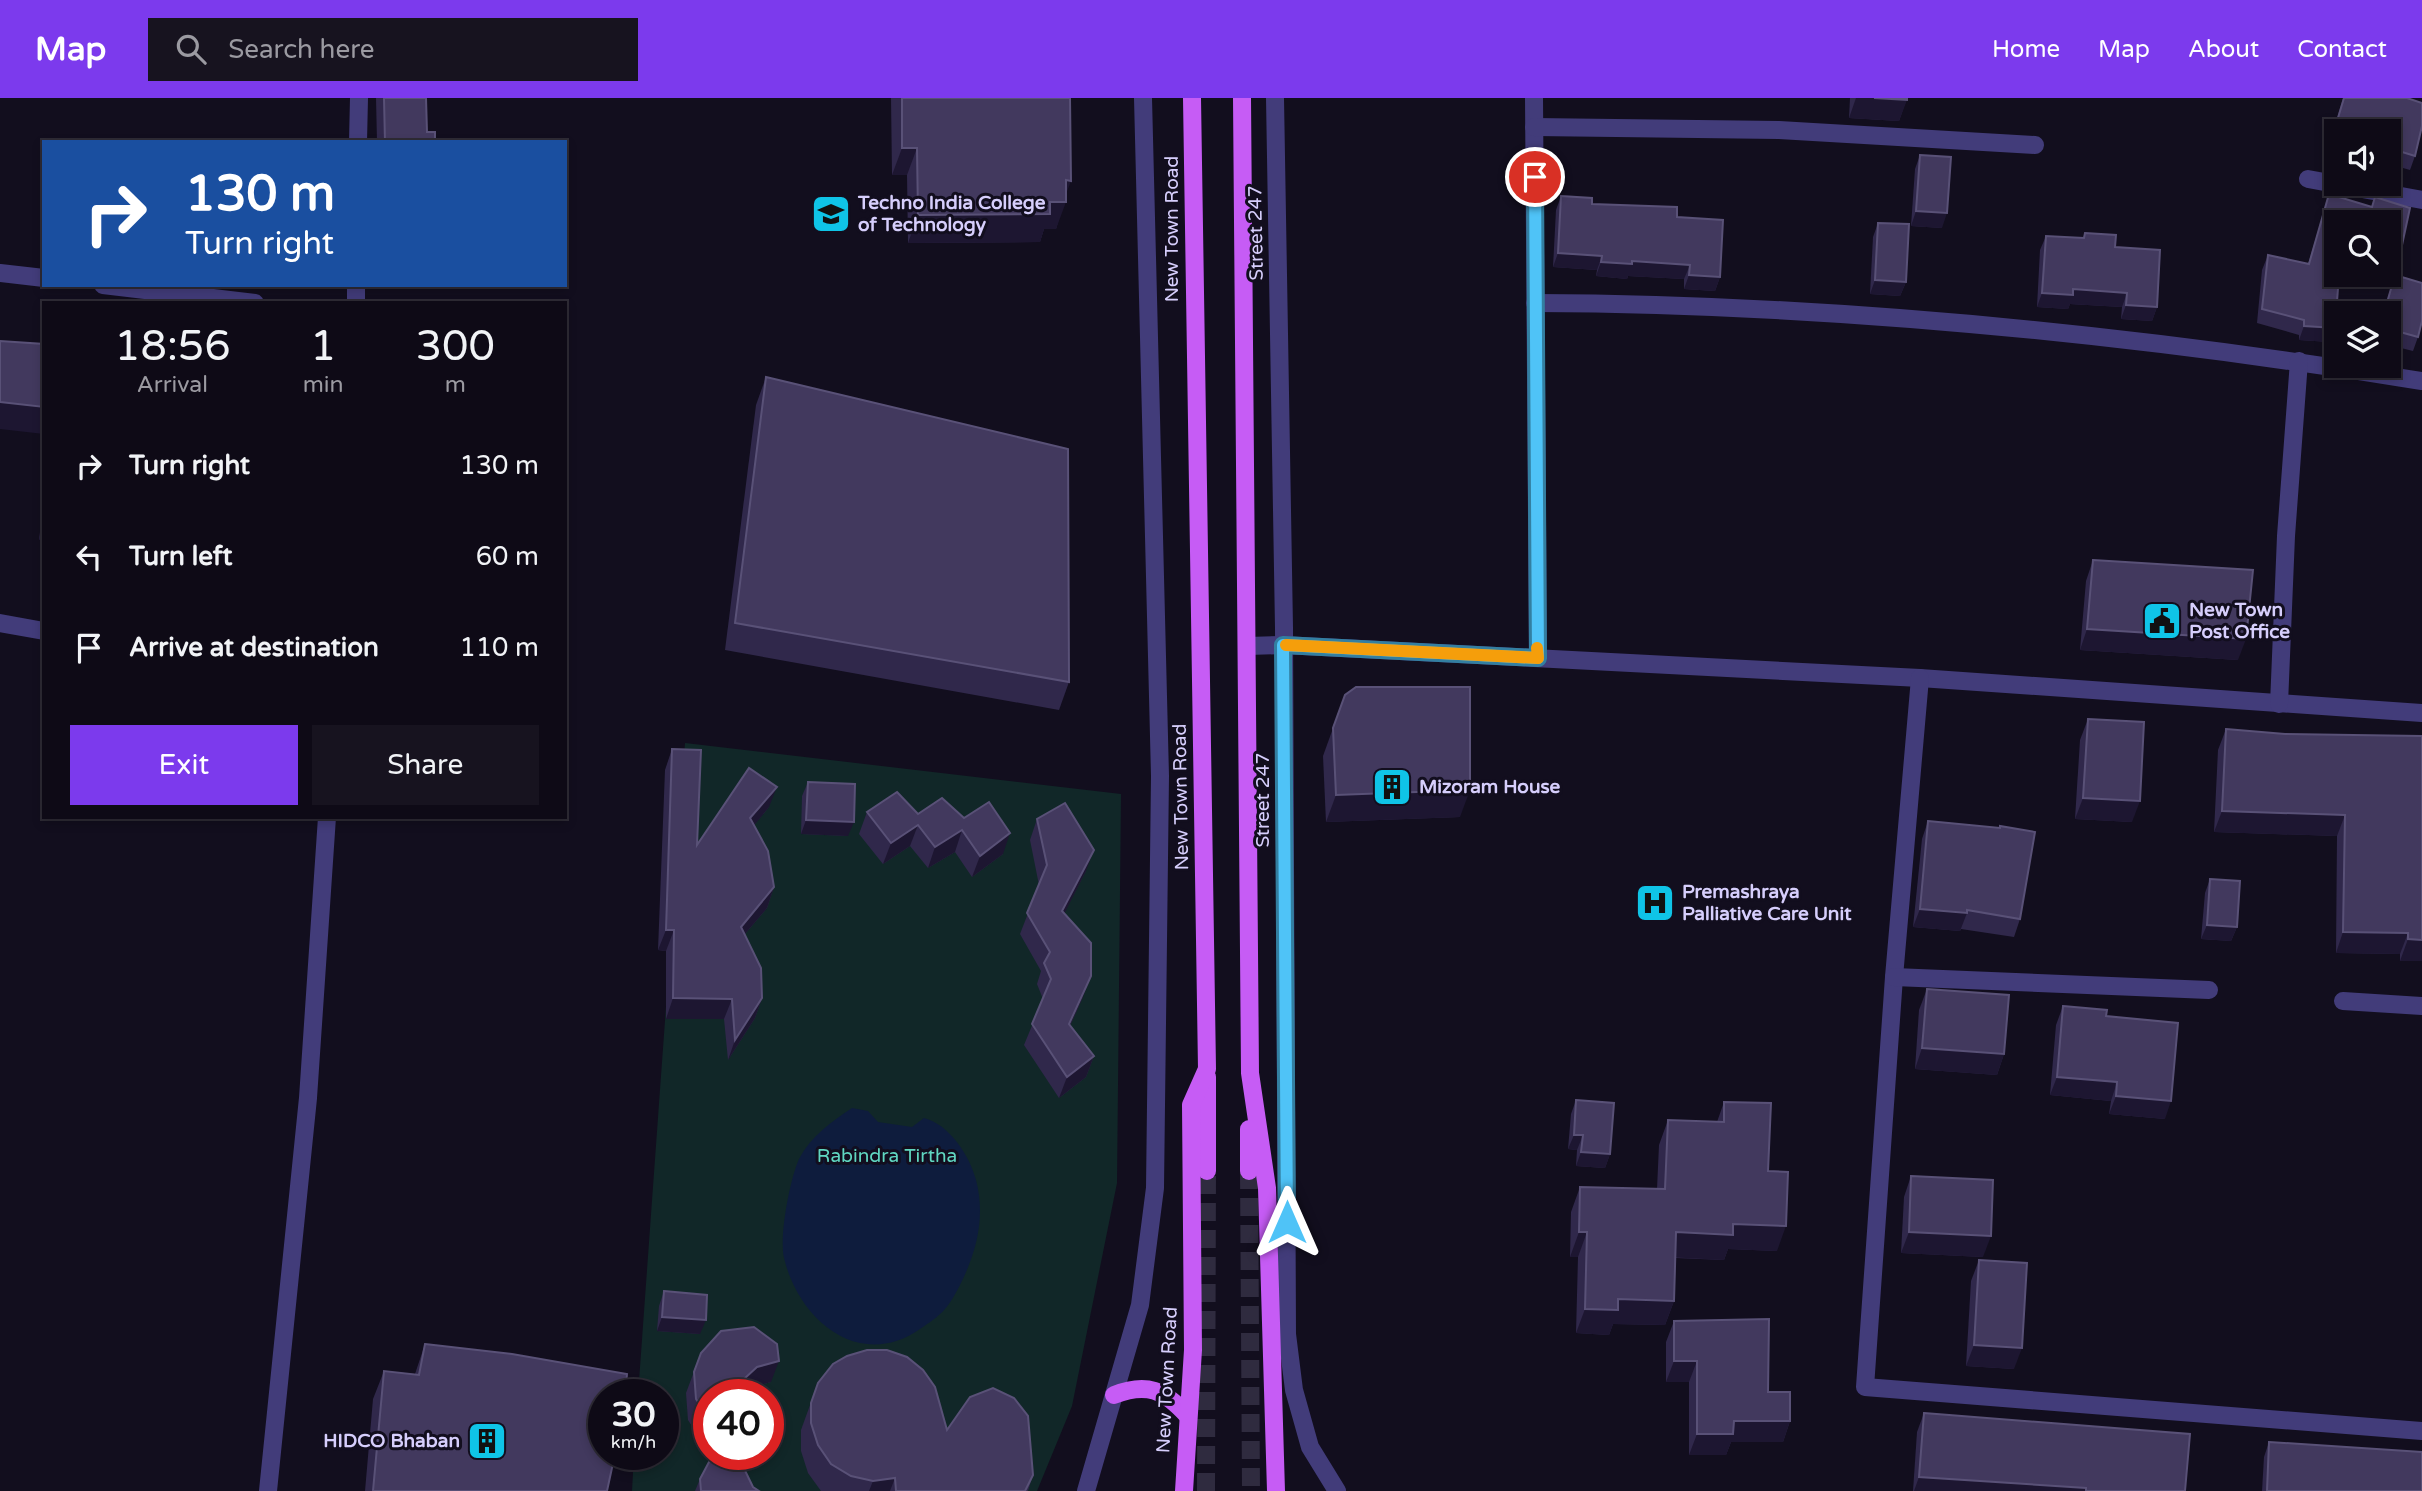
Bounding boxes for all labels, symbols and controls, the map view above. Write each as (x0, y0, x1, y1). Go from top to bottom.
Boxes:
search box (148, 18, 638, 81)
text: Map (35, 30, 106, 69)
icon: search (172, 30, 210, 68)
text: Search here (228, 34, 374, 65)
text: Home (1992, 35, 2060, 64)
text: Map (2098, 35, 2150, 64)
text: About (2188, 35, 2259, 64)
text: Contact (2297, 35, 2387, 64)
map controls (2324, 119, 2401, 378)
button: sound (2324, 119, 2401, 196)
pin (1505, 147, 1565, 207)
street label: New Town Road (1161, 156, 1183, 302)
icon: arrive (1516, 158, 1554, 196)
text: 130 m (185, 165, 335, 224)
icon: right (70, 168, 161, 259)
street label: Street 247 (1244, 185, 1268, 281)
place label: Techno India College of Technology (857, 192, 1046, 237)
school or university icon: Techno India College of Technology (810, 193, 852, 235)
button: search (2324, 210, 2401, 287)
text: Turn right (185, 225, 334, 263)
button: layers (2324, 301, 2401, 378)
text: 18:56 (114, 321, 231, 372)
text: 1 (310, 321, 336, 372)
text: 300 (416, 321, 495, 372)
text: Arrival (137, 371, 208, 399)
text: min (303, 371, 344, 399)
text: m (445, 371, 466, 399)
icon: right (70, 447, 108, 485)
text: Turn right (129, 450, 250, 481)
text: 130 m (459, 450, 539, 481)
icon: left (70, 538, 108, 576)
text: Turn left (129, 541, 232, 572)
text: 60 m (476, 541, 539, 572)
place label: New Town Post Office (2189, 599, 2290, 643)
public building icon: New Town Post Office (2141, 600, 2183, 642)
icon: arrive (70, 629, 108, 667)
text: Arrive at destination (129, 632, 379, 663)
text: 110 m (459, 632, 539, 663)
street label: New Town Road (1169, 723, 1193, 871)
button: Exit (70, 725, 298, 805)
button: Share (312, 725, 539, 805)
street label: Street 247 (1252, 752, 1274, 848)
building icon: Mizoram House (1371, 766, 1413, 808)
place label: Mizoram House (1419, 776, 1561, 798)
place label: Premashraya Palliative Care Unit (1682, 881, 1852, 925)
hospital icon: Premashraya Palliative Care Unit (1634, 882, 1676, 924)
park label: Rabindra Tirtha (817, 1145, 957, 1167)
position arrow (1250, 1185, 1324, 1259)
street label: New Town Road (1152, 1306, 1182, 1454)
speed limit sign: 40 (693, 1379, 784, 1470)
text: 30 (612, 1394, 655, 1436)
building icon: HIDCO Bhaban (466, 1420, 508, 1462)
place label: HIDCO Bhaban (323, 1430, 460, 1452)
text: km/h (611, 1431, 656, 1453)

